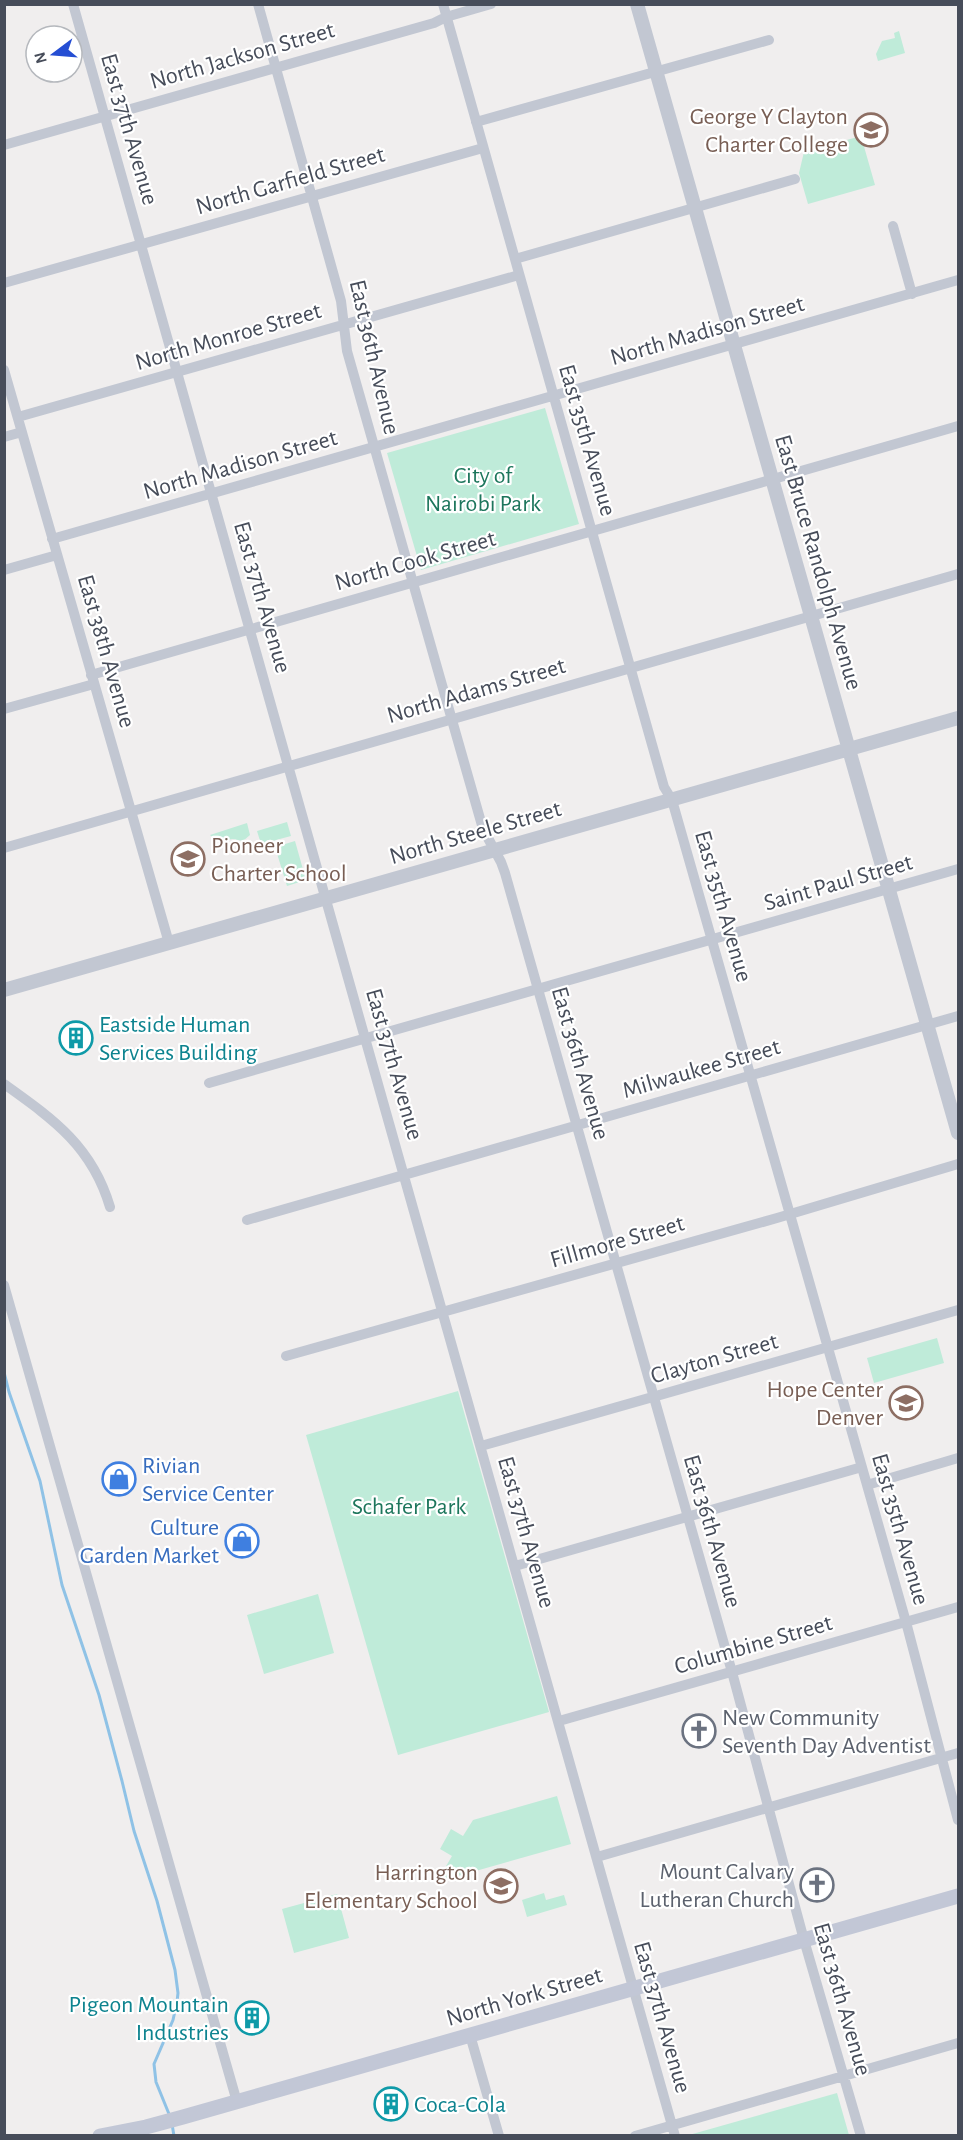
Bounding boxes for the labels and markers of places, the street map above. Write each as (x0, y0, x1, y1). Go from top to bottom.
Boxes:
place label: George Y Clayton Charter College (690, 105, 848, 157)
school or university icon: George Y Clayton Charter College (853, 112, 889, 148)
place label: Pioneer Charter School (211, 834, 347, 886)
school or university icon: Pioneer Charter School (170, 841, 206, 877)
place label: Eastside Human Services Building (99, 1013, 258, 1065)
building icon: Eastside Human Services Building (58, 1020, 94, 1056)
place label: Hope Center Denver (766, 1378, 883, 1430)
school or university icon: Hope Center Denver (888, 1385, 924, 1421)
place label: Rivian Service Center (142, 1454, 274, 1506)
shop icon: Rivian Service Center (101, 1461, 137, 1497)
place label: Culture Garden Market (80, 1516, 219, 1568)
shop icon: Culture Garden Market (224, 1523, 260, 1559)
place label: New Community Seventh Day Adventist (722, 1706, 931, 1758)
church icon: New Community Seventh Day Adventist (681, 1713, 717, 1749)
place label: Mount Calvary Lutheran Church (639, 1860, 794, 1912)
place label: Harrington Elementary School (304, 1861, 478, 1913)
church icon: Mount Calvary Lutheran Church (799, 1867, 835, 1903)
school or university icon: Harrington Elementary School (483, 1868, 519, 1904)
place label: Pigeon Mountain Industries (69, 1993, 229, 2045)
building icon: Pigeon Mountain Industries (234, 2000, 270, 2036)
building icon: Coca-Cola (373, 2086, 409, 2122)
place label: Coca-Cola (414, 2093, 506, 2117)

